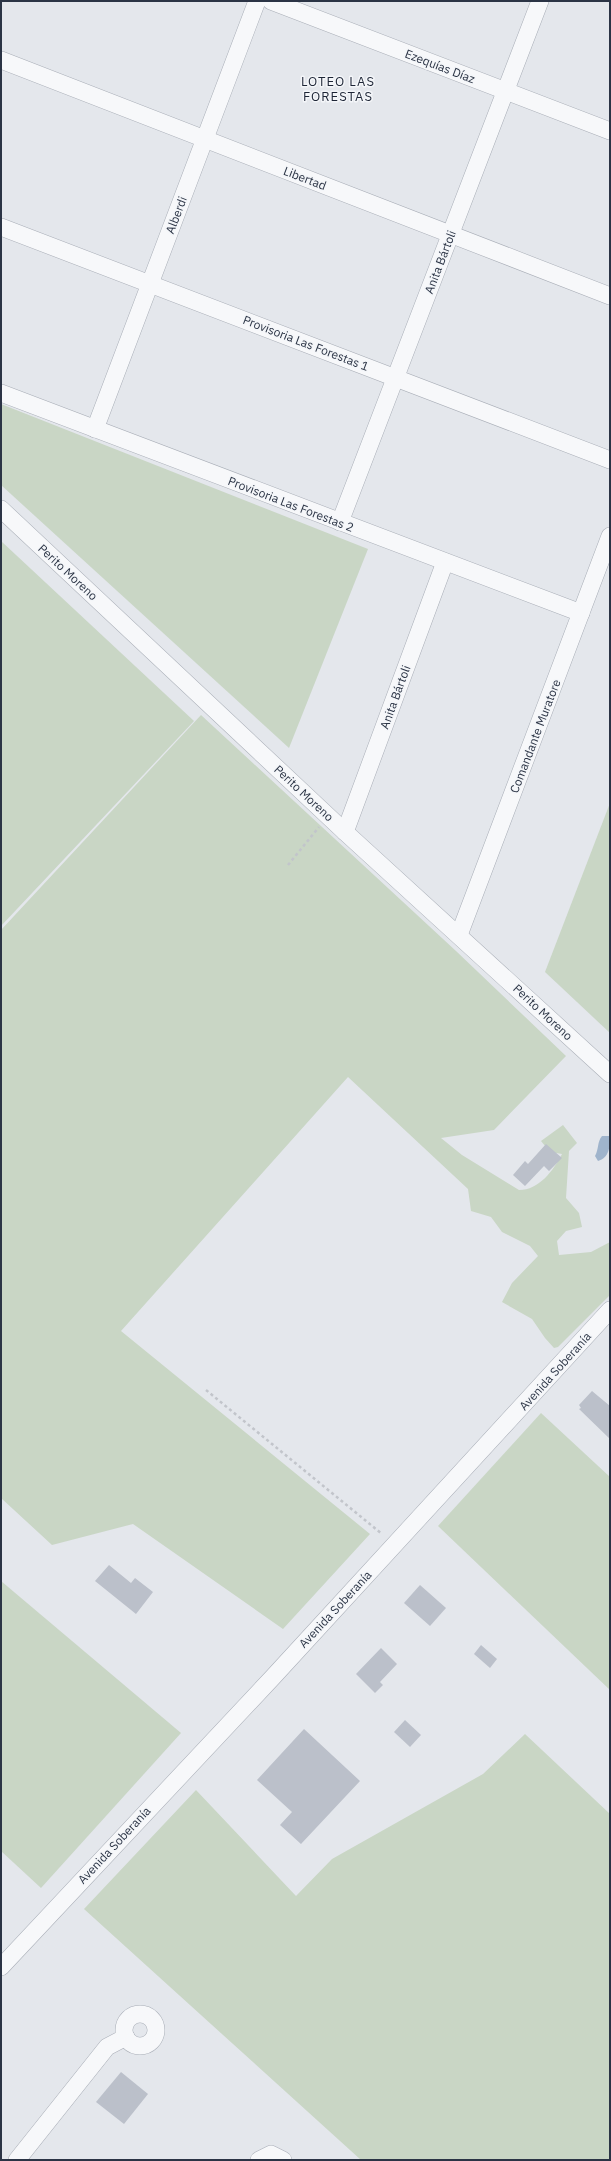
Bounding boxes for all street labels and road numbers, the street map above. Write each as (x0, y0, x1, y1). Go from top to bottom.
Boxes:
street label: Ezequías Díaz (403, 46, 478, 86)
street label: Libertad (281, 163, 329, 193)
street label: Alberdi (162, 194, 190, 236)
street label: Anita Bártoli (421, 228, 459, 296)
street label: Provisoria Las Forestas 1 (241, 312, 371, 374)
street label: Provisoria Las Forestas 2 (226, 473, 356, 535)
street label: Perito Moreno (35, 541, 101, 603)
street label: Anita Bártoli (377, 663, 413, 731)
street label: Comandante Muratore (506, 677, 564, 795)
street label: Perito Moreno (271, 762, 337, 824)
street label: Perito Moreno (510, 981, 576, 1043)
street label: Avenida Soberanía (516, 1328, 594, 1413)
street label: Avenida Soberanía (295, 1567, 375, 1651)
street label: Avenida Soberanía (74, 1803, 154, 1887)

